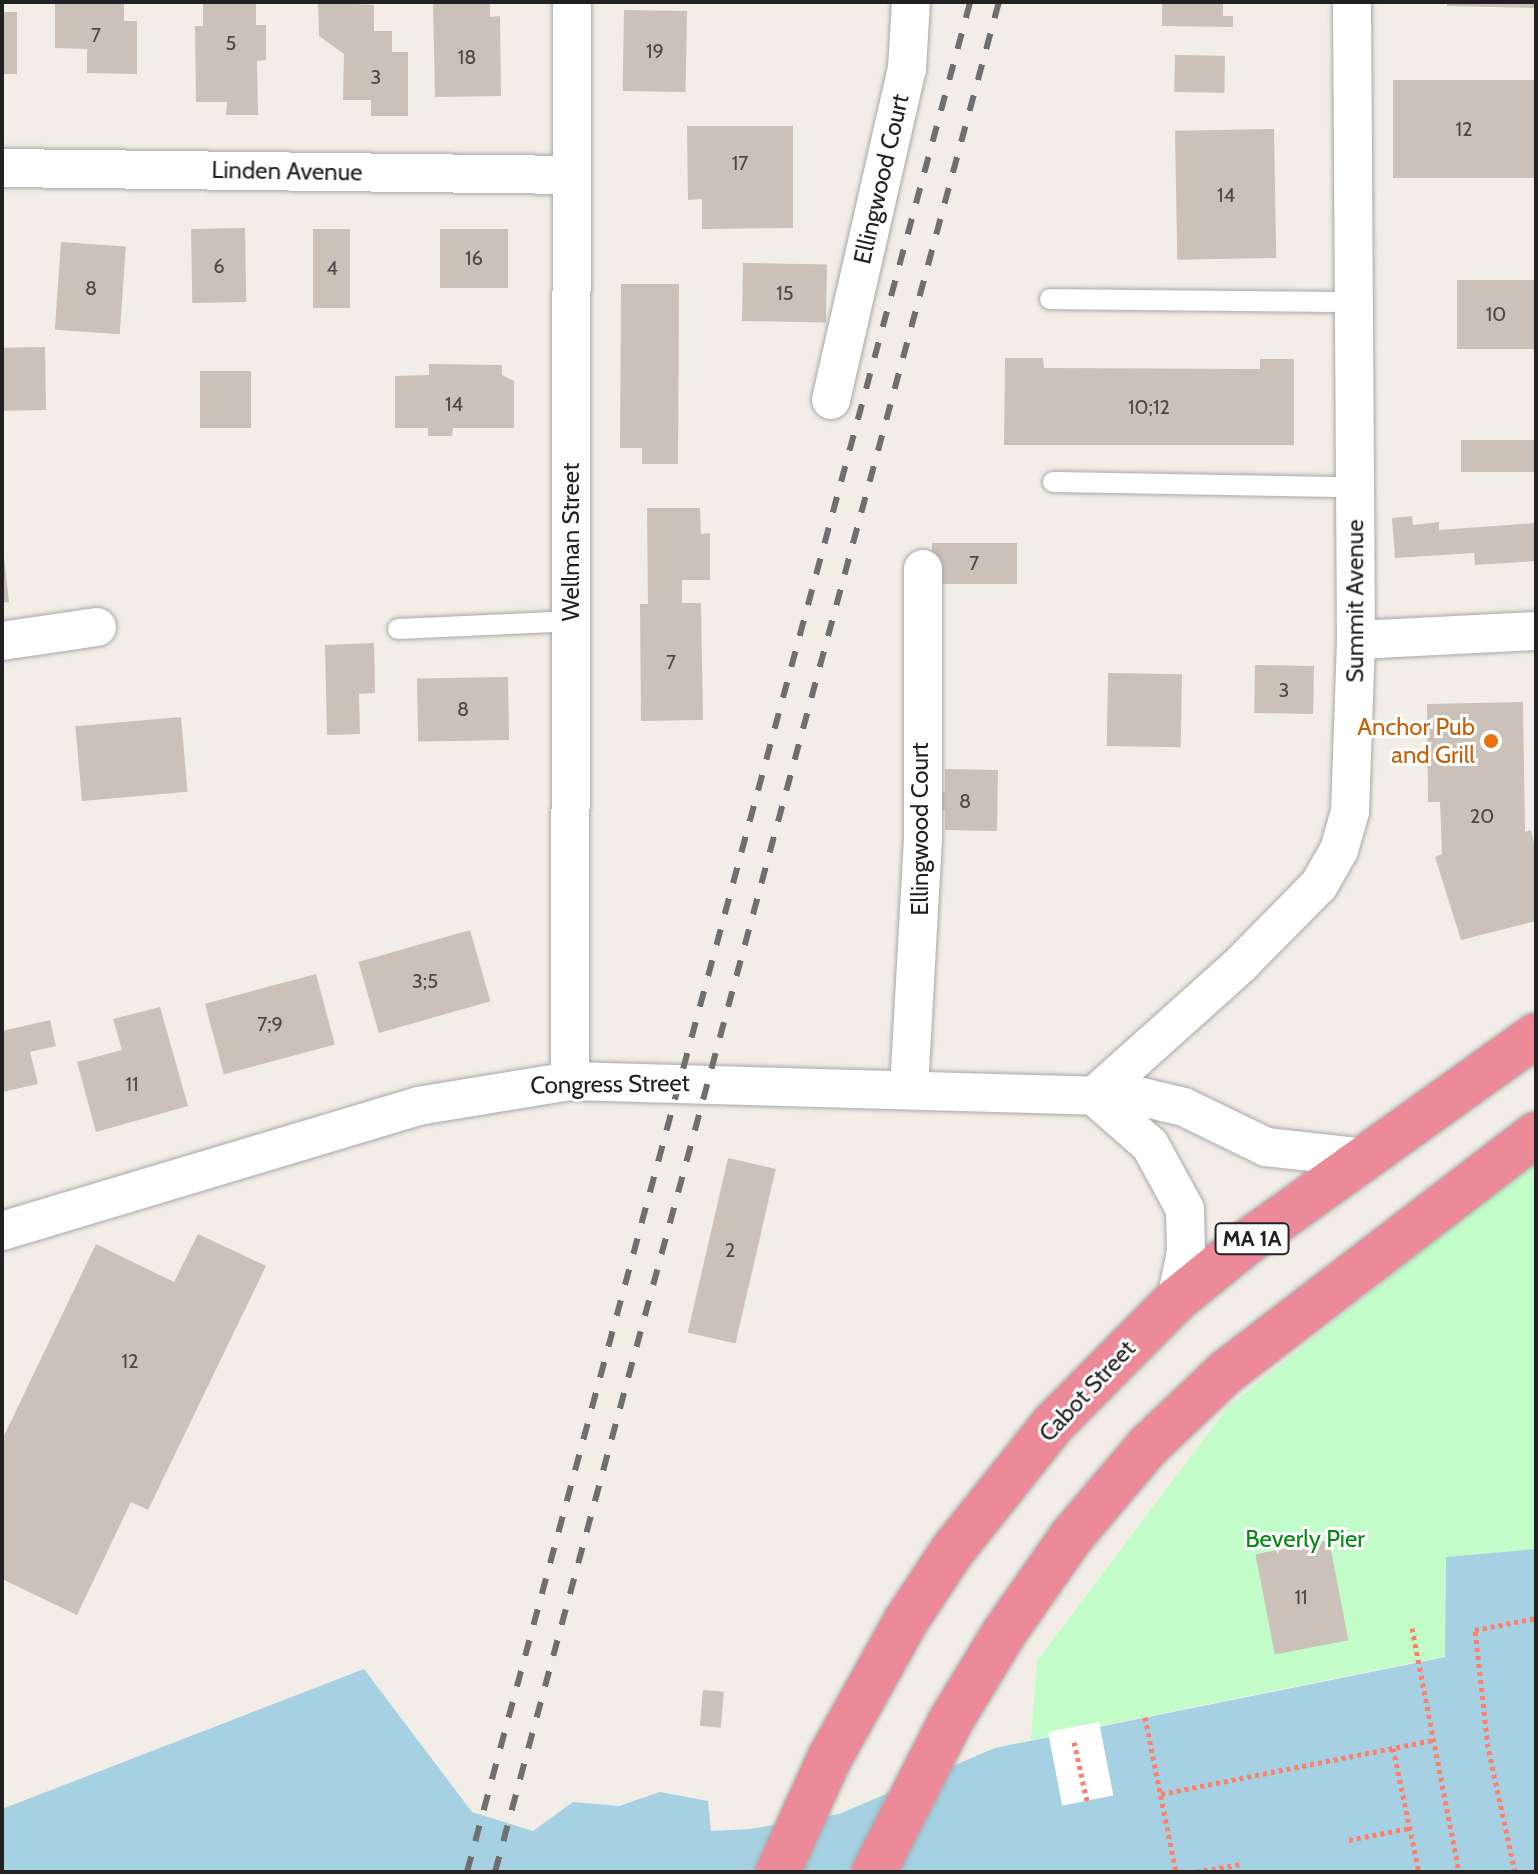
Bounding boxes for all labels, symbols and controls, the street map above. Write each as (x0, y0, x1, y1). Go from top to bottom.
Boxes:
house number: 7 (91, 23, 101, 47)
house number: 5 (226, 31, 236, 55)
house number: 19 (646, 39, 664, 63)
house number: 18 (458, 45, 476, 69)
house number: 3 (371, 65, 381, 89)
street label: Ellingwood Court (847, 91, 915, 267)
house number: 12 (1456, 117, 1472, 141)
house number: 17 (732, 151, 748, 175)
street label: Linden Avenue (211, 155, 363, 187)
house number: 14 (1217, 183, 1235, 207)
house number: 16 (465, 246, 483, 270)
house number: 6 (213, 254, 225, 278)
house number: 4 (326, 256, 338, 280)
house number: 8 (85, 276, 97, 300)
house number: 15 (776, 281, 794, 305)
house number: 10 (1486, 302, 1506, 326)
house number: 14 (445, 392, 463, 416)
house number: 10;12 (1128, 395, 1170, 419)
street label: Wellman Street (557, 463, 585, 621)
street label: Summit Avenue (1341, 519, 1369, 683)
house number: 7 (969, 551, 979, 575)
house number: 7 (666, 650, 676, 674)
house number: 3 (1279, 678, 1289, 702)
house number: 8 (457, 697, 469, 721)
place label: Anchor Pub and Grill (1357, 713, 1475, 769)
marker: Anchor Pub and Grill (1482, 732, 1500, 750)
street label: Ellingwood Court (906, 742, 934, 916)
house number: 8 (959, 789, 971, 813)
house number: 20 (1470, 804, 1494, 828)
house number: 3;5 (412, 969, 438, 993)
house number: 7;9 (257, 1012, 283, 1036)
street label: Congress Street (530, 1068, 690, 1100)
house number: 11 (125, 1072, 139, 1096)
road number: MA 1A (1214, 1221, 1290, 1257)
house number: 2 (725, 1238, 735, 1262)
street label: Cabot Street (1033, 1334, 1141, 1448)
house number: 12 (122, 1349, 138, 1373)
park label: Beverly Pier (1245, 1525, 1365, 1553)
house number: 11 (1294, 1585, 1308, 1609)

